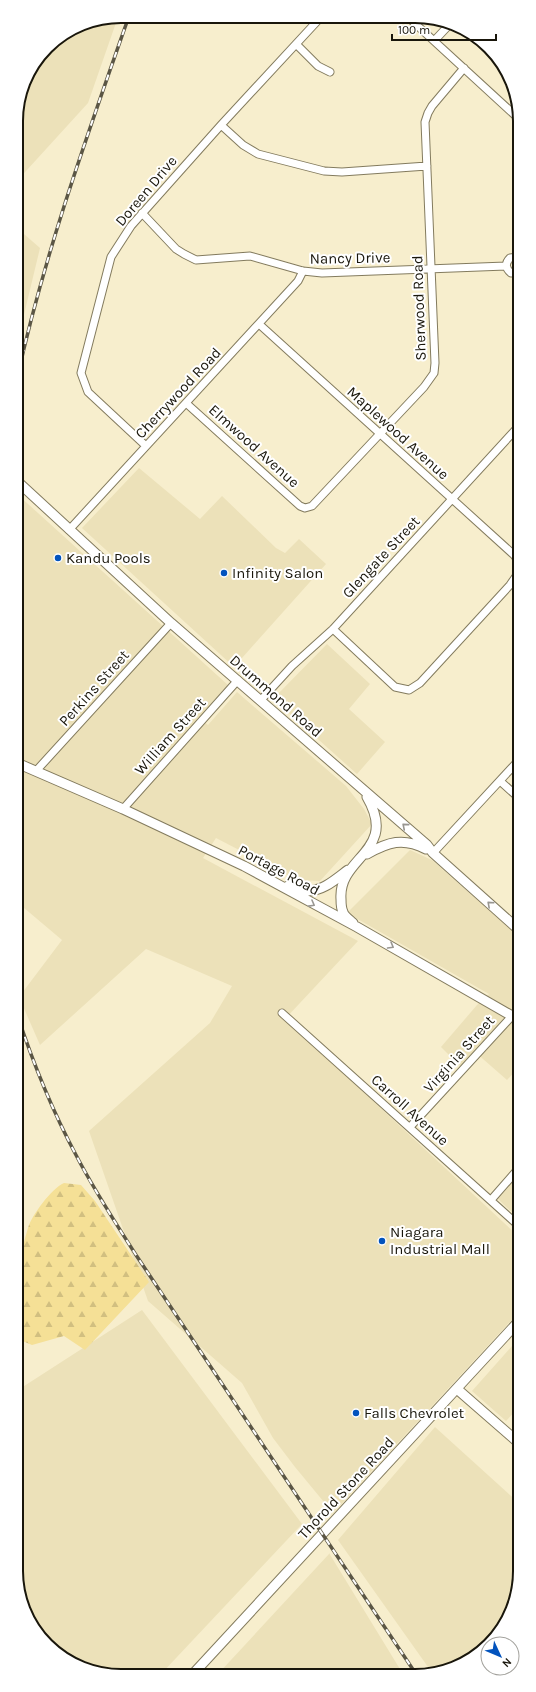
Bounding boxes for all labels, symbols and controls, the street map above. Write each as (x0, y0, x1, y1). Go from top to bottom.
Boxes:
scale bar (392, 16, 496, 42)
text: 100 m (398, 23, 430, 37)
street label: Doreen Drive (111, 152, 181, 230)
street label: Nancy Drive (309, 248, 391, 268)
street label: Sherwood Road (408, 255, 430, 361)
street label: Cherrywood Road (131, 344, 225, 442)
street label: Maplewood Avenue (343, 383, 453, 483)
street label: Elmwood Avenue (205, 401, 303, 491)
street label: Glengate Street (338, 512, 424, 602)
place label: Kandu Pools (66, 549, 151, 567)
marker: Kandu Pools (53, 553, 63, 563)
place label: Infinity Salon (232, 564, 323, 582)
marker: Infinity Salon (219, 568, 229, 578)
street label: Perkins Street (55, 646, 133, 730)
street label: Drummond Road (226, 651, 326, 741)
street label: William Street (131, 693, 210, 778)
one-way arrow (402, 824, 410, 831)
street label: Portage Road (235, 841, 323, 899)
one-way arrow (308, 899, 315, 906)
one-way arrow (487, 901, 495, 908)
one-way arrow (387, 942, 394, 949)
street label: Virginia Street (420, 1011, 499, 1096)
street label: Carroll Avenue (368, 1071, 452, 1149)
place label: Niagara Industrial Mall (390, 1223, 490, 1258)
marker: Niagara Industrial Mall (377, 1236, 387, 1246)
place label: Falls Chevrolet (364, 1404, 465, 1422)
marker: Falls Chevrolet (351, 1408, 361, 1418)
street label: Thorold Stone Road (294, 1433, 398, 1543)
north arrow (480, 1636, 520, 1676)
text: N (499, 1655, 514, 1670)

